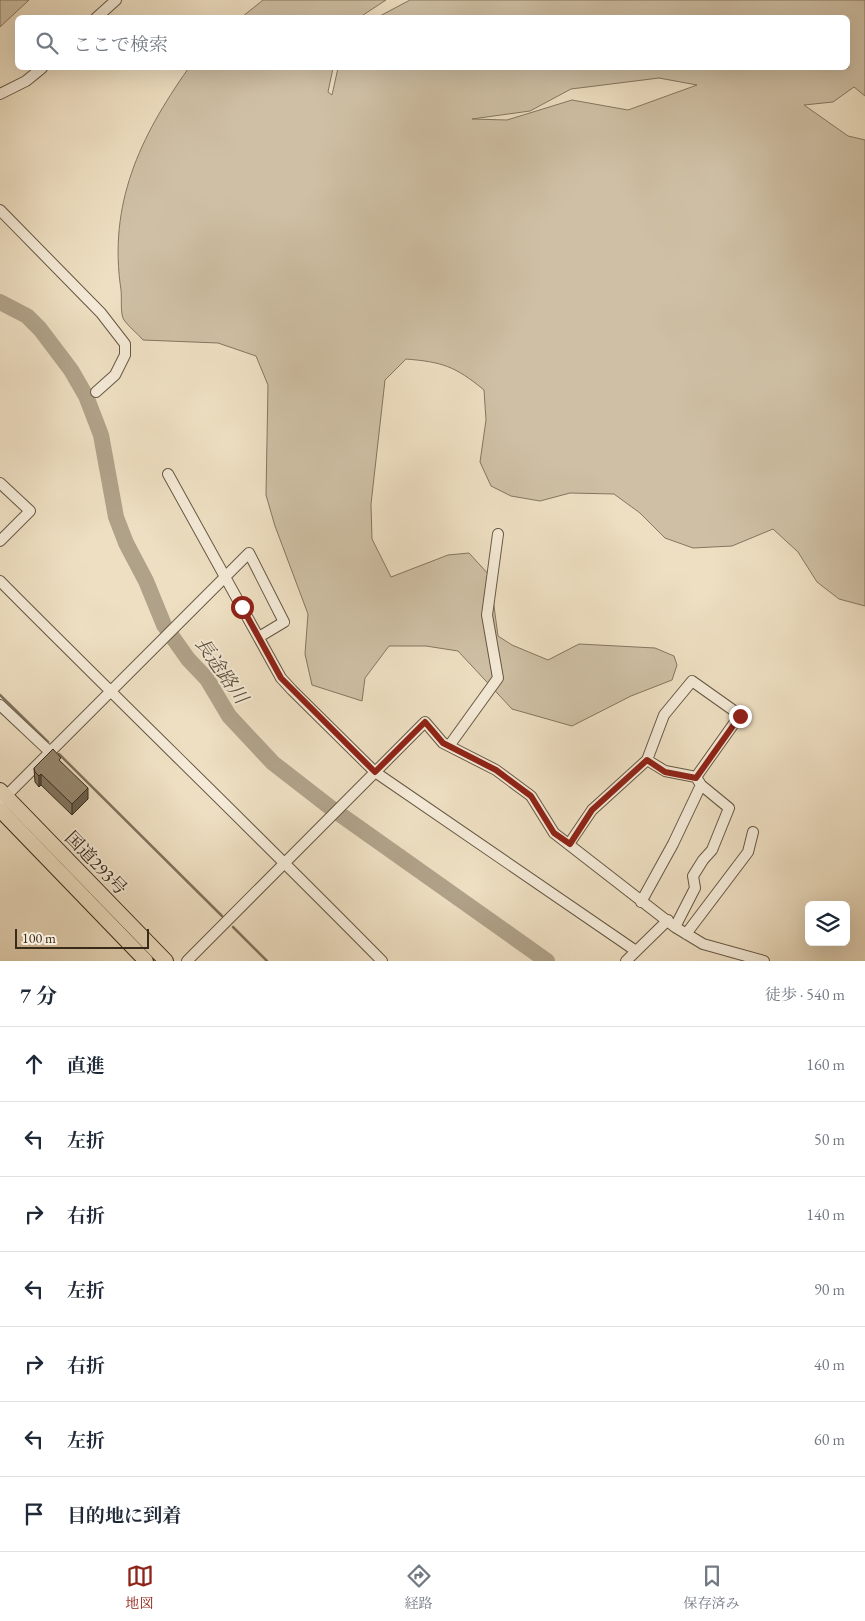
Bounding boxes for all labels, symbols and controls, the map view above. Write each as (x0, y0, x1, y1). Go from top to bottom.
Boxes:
search box (15, 15, 850, 70)
icon: search (33, 29, 61, 57)
text: ここで検索 (73, 32, 168, 57)
route start (231, 596, 254, 619)
water label: 長途路川 (190, 632, 255, 710)
route end (729, 705, 752, 728)
street label: 国道293号 (60, 826, 132, 899)
map controls (805, 901, 850, 946)
button: layers (805, 901, 850, 946)
scale bar (15, 926, 149, 949)
text: 100 m (22, 929, 56, 947)
text: 7 分 (20, 982, 57, 1009)
text: 徒歩 · 540 m (765, 984, 845, 1005)
icon: ahead (20, 1050, 48, 1078)
text: 直進 (67, 1053, 105, 1078)
text: 160 m (806, 1054, 845, 1075)
icon: left (20, 1125, 48, 1153)
text: 左折 (67, 1128, 105, 1153)
text: 50 m (814, 1129, 845, 1150)
icon: right (20, 1200, 48, 1228)
text: 右折 (67, 1203, 105, 1228)
text: 140 m (806, 1204, 845, 1225)
icon: left (20, 1275, 48, 1303)
text: 左折 (67, 1278, 105, 1303)
text: 90 m (814, 1279, 845, 1300)
icon: right (20, 1350, 48, 1378)
text: 右折 (67, 1353, 105, 1378)
text: 40 m (814, 1354, 845, 1375)
icon: left (20, 1425, 48, 1453)
text: 左折 (67, 1428, 105, 1453)
text: 60 m (814, 1429, 845, 1450)
icon: arrive (20, 1500, 48, 1528)
text: 目的地に到着 (67, 1503, 181, 1528)
tab: 地図 (126, 1562, 154, 1612)
tab: 経路 (405, 1562, 433, 1612)
tab: 保存済み (684, 1562, 740, 1612)

